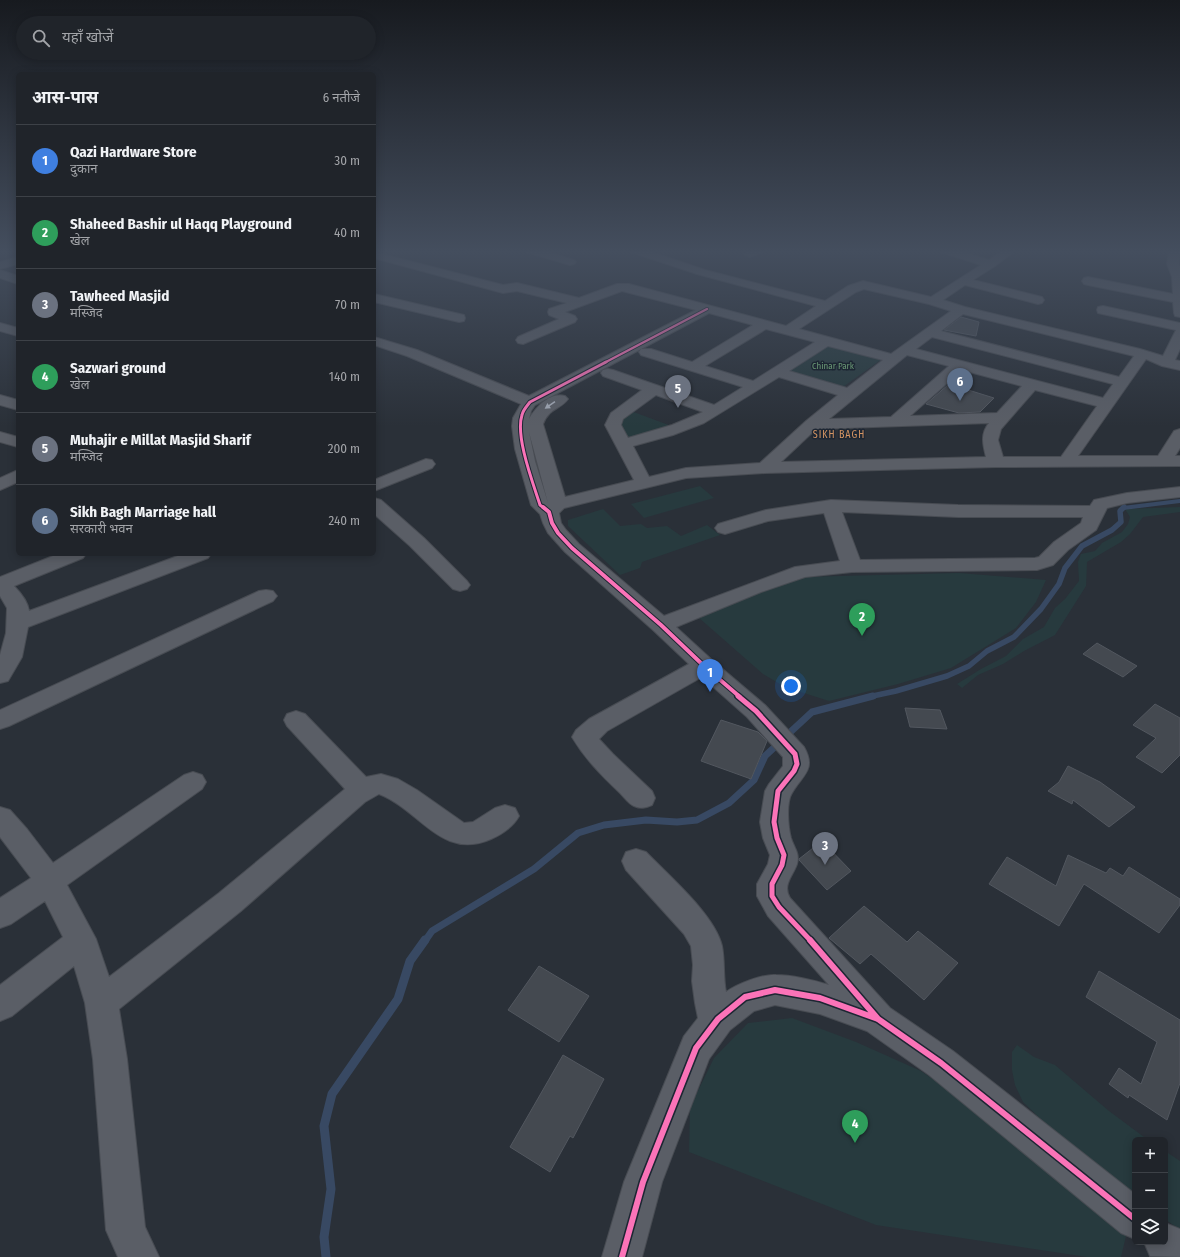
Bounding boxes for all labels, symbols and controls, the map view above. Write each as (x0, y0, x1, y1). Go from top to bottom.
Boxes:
search box (16, 16, 376, 60)
icon: search (30, 27, 52, 49)
text: यहाँ खोजें (62, 28, 113, 46)
text: आस-पास (32, 87, 98, 108)
text: 6 नतीजे (323, 90, 360, 105)
text: Qazi Hardware Store (70, 143, 197, 161)
text: 1 (42, 153, 48, 168)
text: 30 m (334, 153, 360, 168)
text: दुकान (70, 161, 97, 176)
text: Shaheed Bashir ul Haqq Playground (70, 215, 292, 233)
text: 2 (42, 225, 48, 240)
text: 40 m (334, 225, 360, 240)
text: खेल (70, 233, 89, 248)
text: Tawheed Masjid (70, 287, 169, 305)
text: 3 (42, 297, 48, 312)
text: 70 m (335, 297, 360, 312)
text: मस्जिद (70, 305, 103, 320)
text: Sazwari ground (70, 359, 166, 377)
park label: Chinar Park (812, 361, 855, 371)
pin: 6 (947, 368, 973, 401)
text: 4 (42, 369, 48, 384)
text: 140 m (329, 369, 360, 384)
pin: 5 (665, 375, 691, 408)
text: खेल (70, 377, 89, 392)
one-way arrow (544, 401, 556, 408)
district label: SIKH BAGH (813, 429, 865, 441)
text: Muhajir e Millat Masjid Sharif (70, 431, 251, 449)
text: 5 (42, 441, 48, 456)
text: 200 m (328, 441, 360, 456)
text: मस्जिद (70, 449, 103, 464)
text: Sikh Bagh Marriage hall (70, 503, 216, 521)
text: 6 (42, 513, 48, 528)
text: 240 m (328, 513, 360, 528)
text: सरकारी भवन (70, 521, 133, 536)
pin: 2 (849, 603, 875, 636)
pin: 1 (697, 659, 723, 692)
your location (781, 676, 801, 696)
pin: 3 (812, 832, 838, 865)
pin: 4 (842, 1110, 868, 1143)
map controls (1132, 1137, 1168, 1245)
button: + (1132, 1137, 1168, 1173)
button: − (1132, 1173, 1168, 1209)
button: layers (1132, 1209, 1168, 1245)

